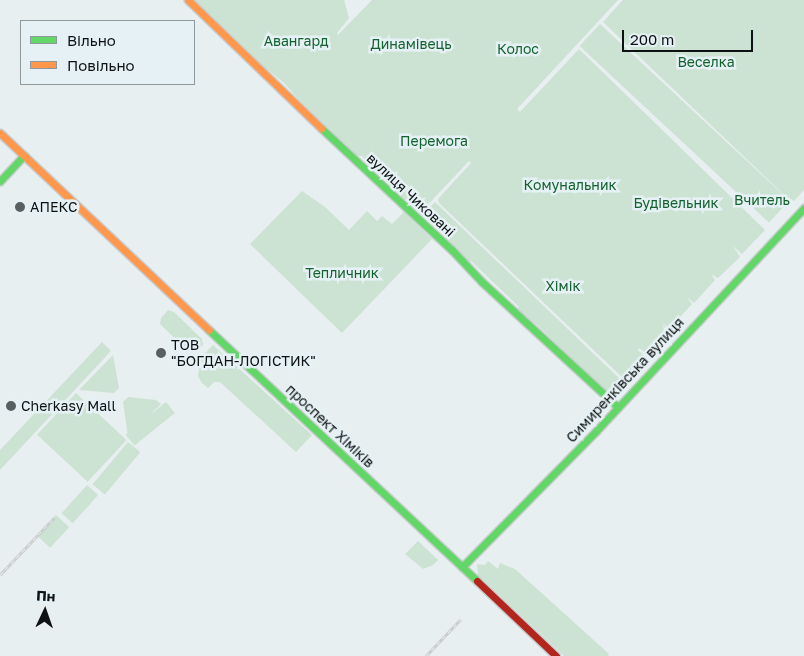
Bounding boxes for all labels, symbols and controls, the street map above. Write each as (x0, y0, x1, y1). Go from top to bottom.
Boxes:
legend (20, 20, 195, 85)
scale bar (624, 20, 755, 52)
text: 200 m (630, 30, 674, 48)
text: Вільно (67, 31, 116, 49)
park label: Авангард (264, 33, 328, 49)
park label: Динамівець (370, 36, 452, 52)
park label: Колос (497, 41, 539, 57)
park label: Веселка (677, 54, 735, 70)
text: Повільно (67, 56, 135, 74)
park label: Перемога (400, 133, 468, 149)
street label: вулиця Чиковані (363, 150, 459, 240)
park label: Комунальник (524, 177, 616, 193)
park label: Вчитель (734, 192, 790, 208)
park label: Будівельник (633, 195, 719, 211)
place label: АПЕКС (30, 199, 77, 215)
marker: АПЕКС (14, 201, 26, 213)
park label: Тепличник (305, 265, 379, 281)
park label: Хімік (546, 278, 580, 294)
street label: Симиренківська вулиця (563, 314, 687, 446)
place label: ТОВ "БОГДАН-ЛОГІСТИК" (171, 337, 316, 370)
marker: ТОВ "БОГДАН-ЛОГІСТИК" (155, 347, 167, 359)
street label: проспект Хіміків (282, 381, 378, 471)
place label: Cherkasy Mall (21, 398, 116, 414)
marker: Cherkasy Mall (5, 400, 17, 412)
north arrow (20, 586, 70, 636)
text: Пн (36, 587, 56, 605)

